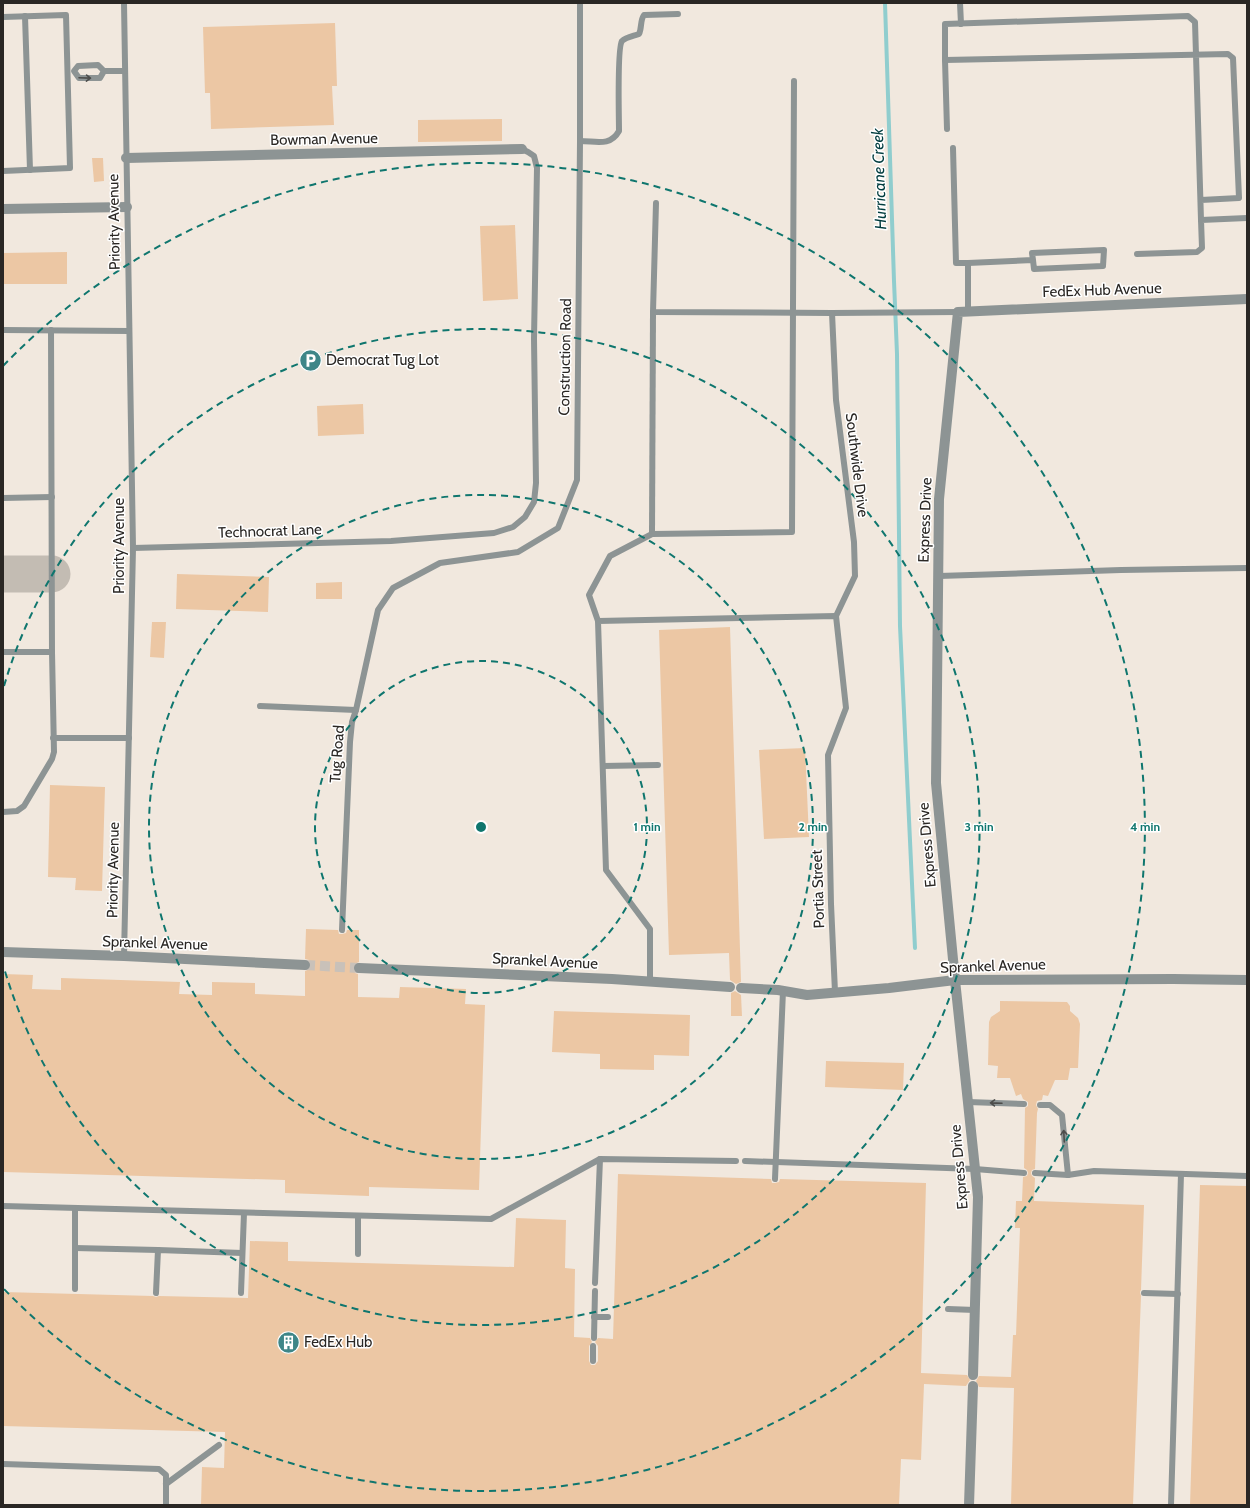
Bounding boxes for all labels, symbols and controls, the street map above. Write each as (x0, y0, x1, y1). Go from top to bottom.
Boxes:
one-way arrow (78, 74, 91, 82)
water label: Hurricane Creek (868, 127, 890, 230)
street label: Bowman Avenue (270, 129, 378, 149)
street label: Priority Avenue (104, 173, 124, 270)
street label: FedEx Hub Avenue (1042, 279, 1162, 301)
street label: Construction Road (555, 298, 575, 416)
parking icon: Democrat Tug Lot (298, 347, 324, 373)
place label: Democrat Tug Lot (326, 351, 439, 369)
street label: Southwide Drive (842, 412, 872, 519)
street label: Express Drive (915, 477, 935, 563)
street label: Priority Avenue (110, 498, 128, 594)
street label: Technocrat Lane (218, 520, 322, 542)
street label: Tug Road (326, 724, 348, 784)
street label: Express Drive (914, 801, 940, 888)
text: 1 min (633, 819, 661, 834)
text: 2 min (799, 819, 827, 834)
text: 3 min (964, 819, 994, 834)
text: 4 min (1130, 819, 1160, 834)
centre of rings (474, 820, 488, 834)
street label: Priority Avenue (103, 821, 123, 918)
street label: Portia Street (808, 849, 828, 929)
street label: Sprankel Avenue (102, 932, 208, 954)
street label: Sprankel Avenue (492, 949, 599, 973)
street label: Sprankel Avenue (940, 955, 1046, 977)
one-way arrow (990, 1099, 1003, 1107)
street label: Express Drive (946, 1123, 972, 1210)
one-way arrow (1060, 1130, 1067, 1143)
building icon: FedEx Hub (275, 1329, 301, 1355)
place label: FedEx Hub (304, 1333, 372, 1351)

